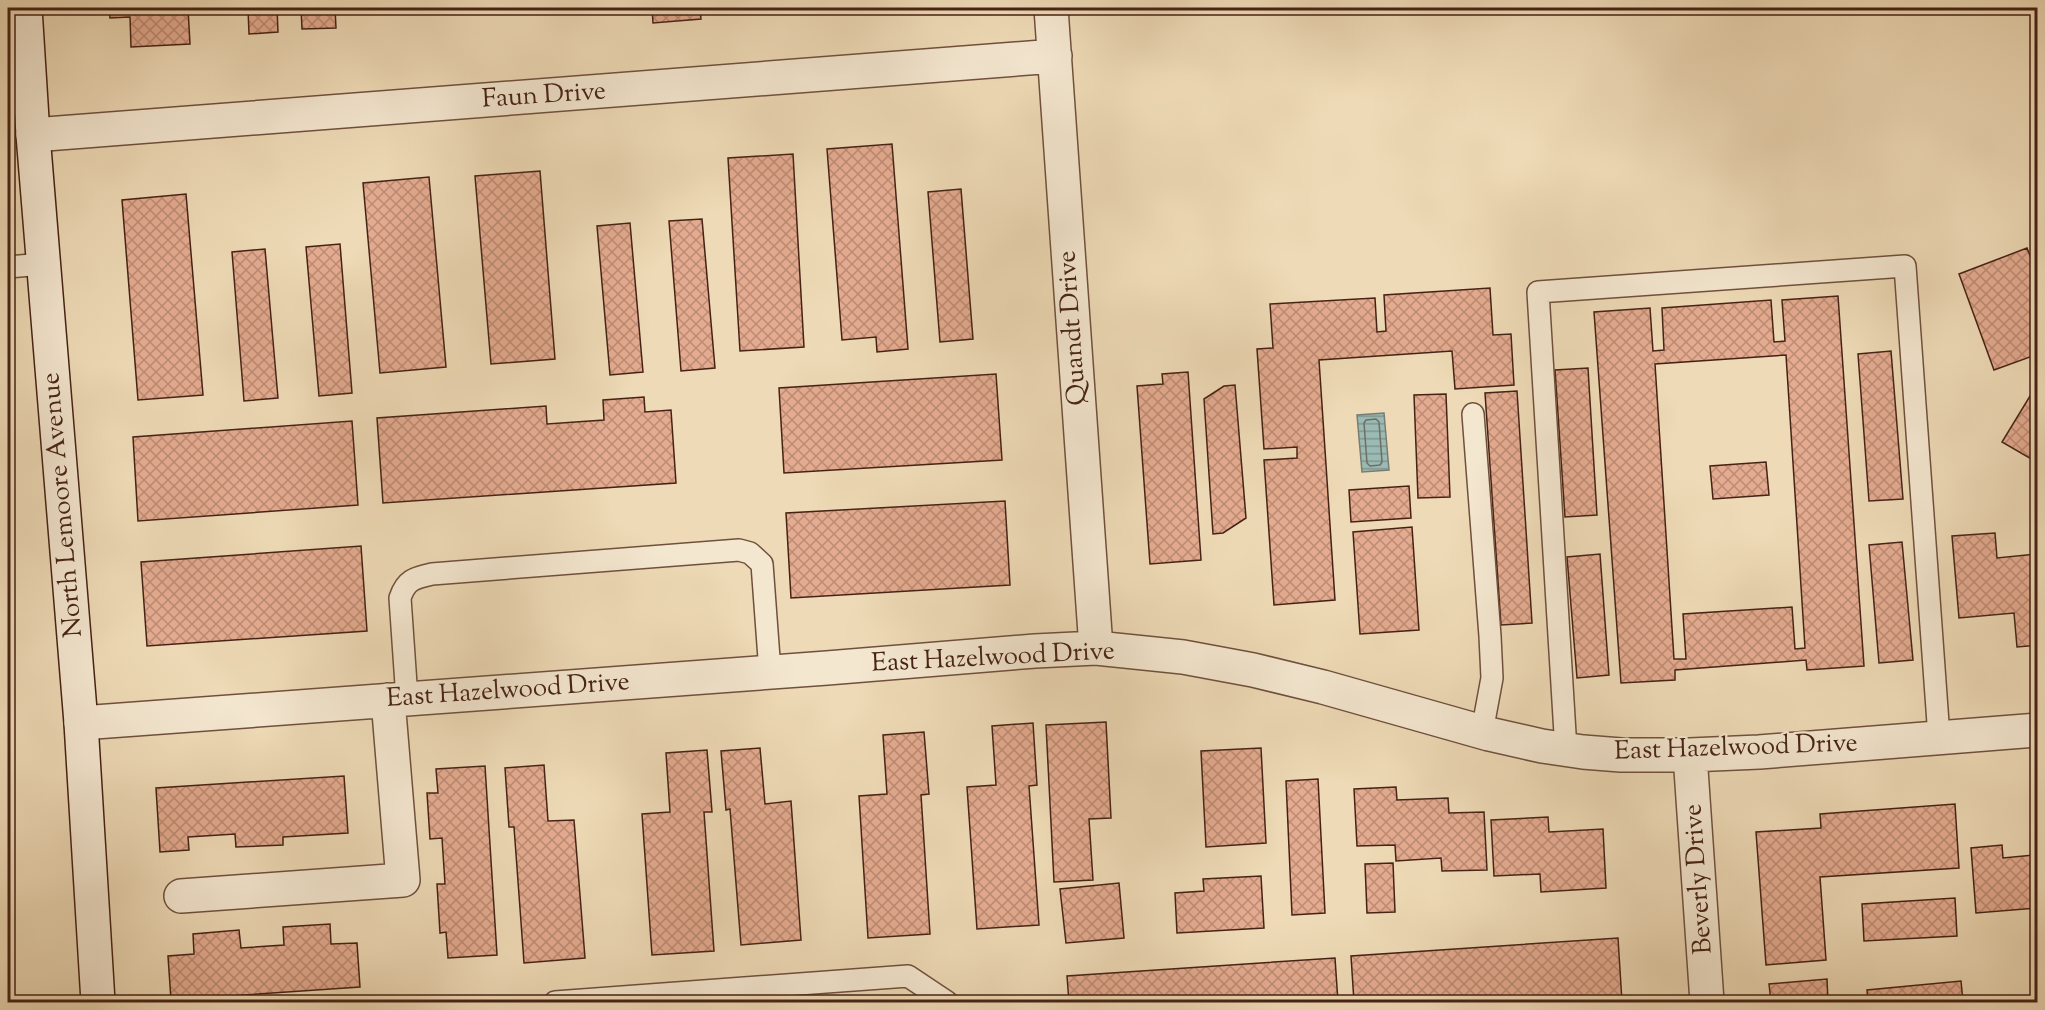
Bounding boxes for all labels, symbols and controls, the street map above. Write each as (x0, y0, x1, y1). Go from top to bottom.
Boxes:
street label: Faun Drive (481, 73, 607, 119)
street label: Quandt Drive (1049, 249, 1097, 407)
street label: North Lemoore Avenue (33, 371, 93, 639)
street label: East Hazelwood Drive (870, 633, 1116, 683)
street label: East Hazelwood Drive (385, 664, 631, 718)
street label: East Hazelwood Drive (1614, 725, 1858, 771)
street label: Beverly Drive (1675, 803, 1723, 955)

